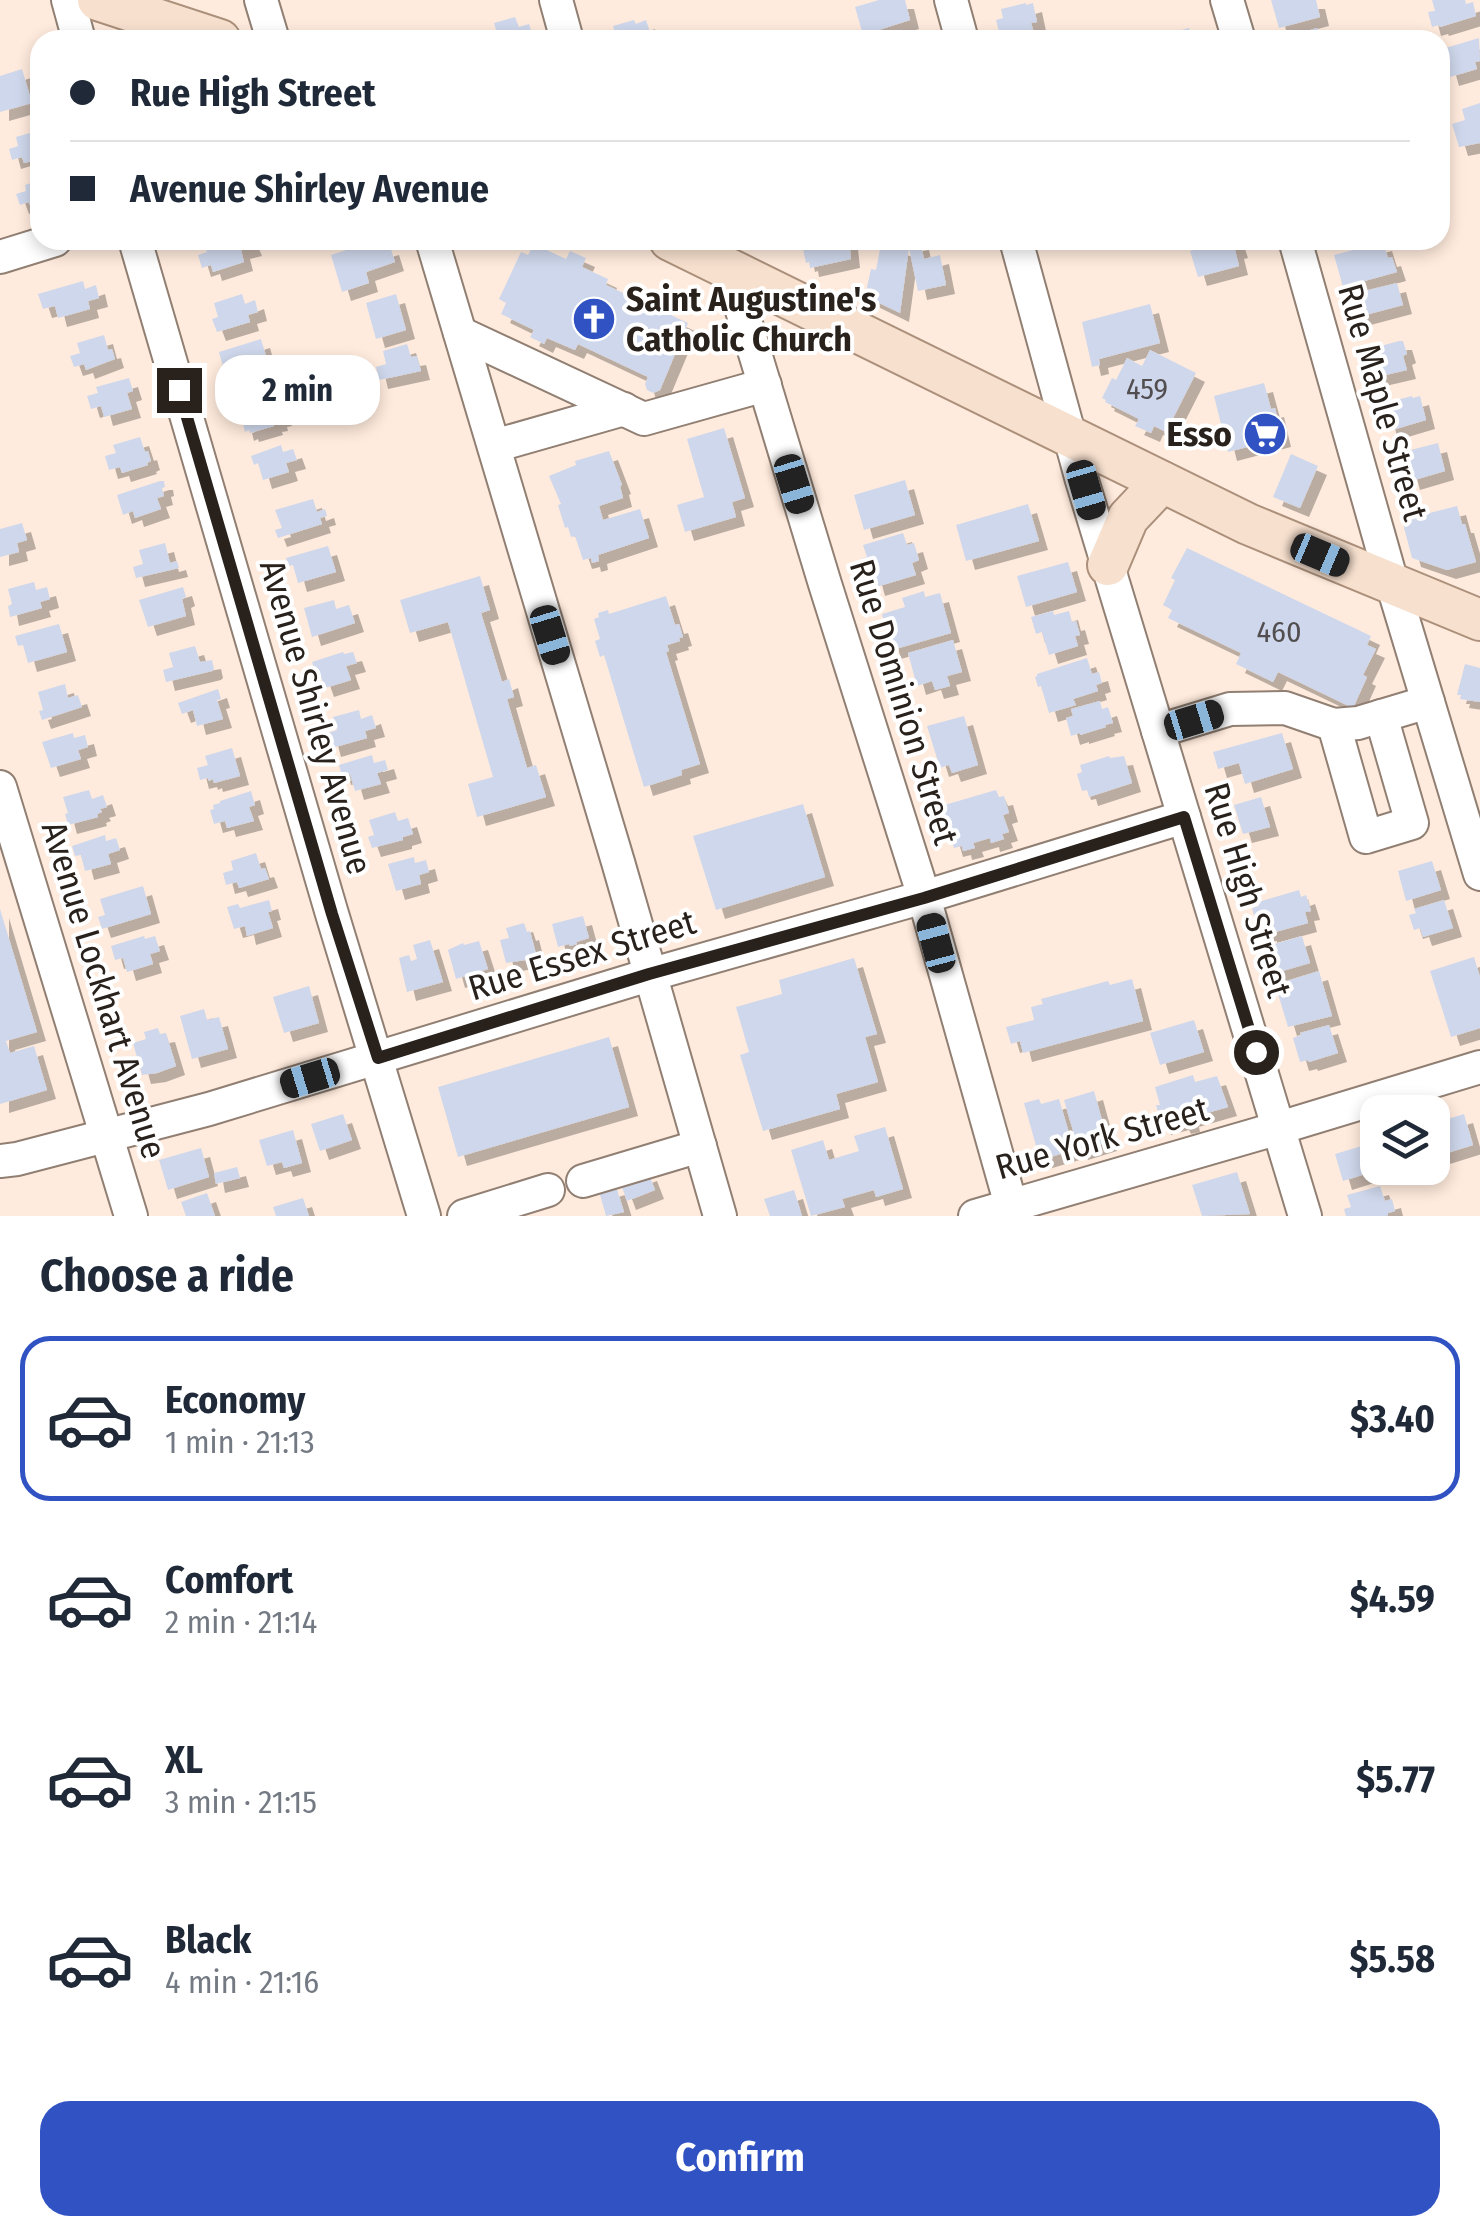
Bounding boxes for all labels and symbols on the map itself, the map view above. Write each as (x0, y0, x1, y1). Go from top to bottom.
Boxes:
place label: Saint Augustine's Catholic Church (626, 278, 876, 360)
street label: Rue Maple Street (1329, 279, 1437, 526)
church icon: Saint Augustine's Catholic Church (571, 296, 617, 342)
callout: 2 min (214, 355, 379, 425)
route end (157, 368, 202, 413)
house number: 459 (1126, 371, 1168, 407)
supermarket icon: Esso (1242, 411, 1288, 457)
place label: Esso (1166, 413, 1232, 455)
car (771, 451, 817, 517)
car (1063, 457, 1109, 523)
car (1287, 529, 1353, 581)
street label: Rue Dominion Street (841, 554, 967, 850)
street label: Avenue Shirley Avenue (251, 555, 381, 879)
car (527, 602, 573, 668)
house number: 460 (1256, 614, 1302, 650)
car (1161, 697, 1227, 743)
street label: Rue High Street (1195, 778, 1301, 1003)
street label: Avenue Lockhart Avenue (33, 816, 175, 1164)
street label: Rue Essex Street (463, 900, 701, 1009)
car (914, 910, 958, 976)
route start (1234, 1030, 1279, 1075)
car (277, 1055, 343, 1101)
street label: Rue York Street (991, 1087, 1214, 1188)

